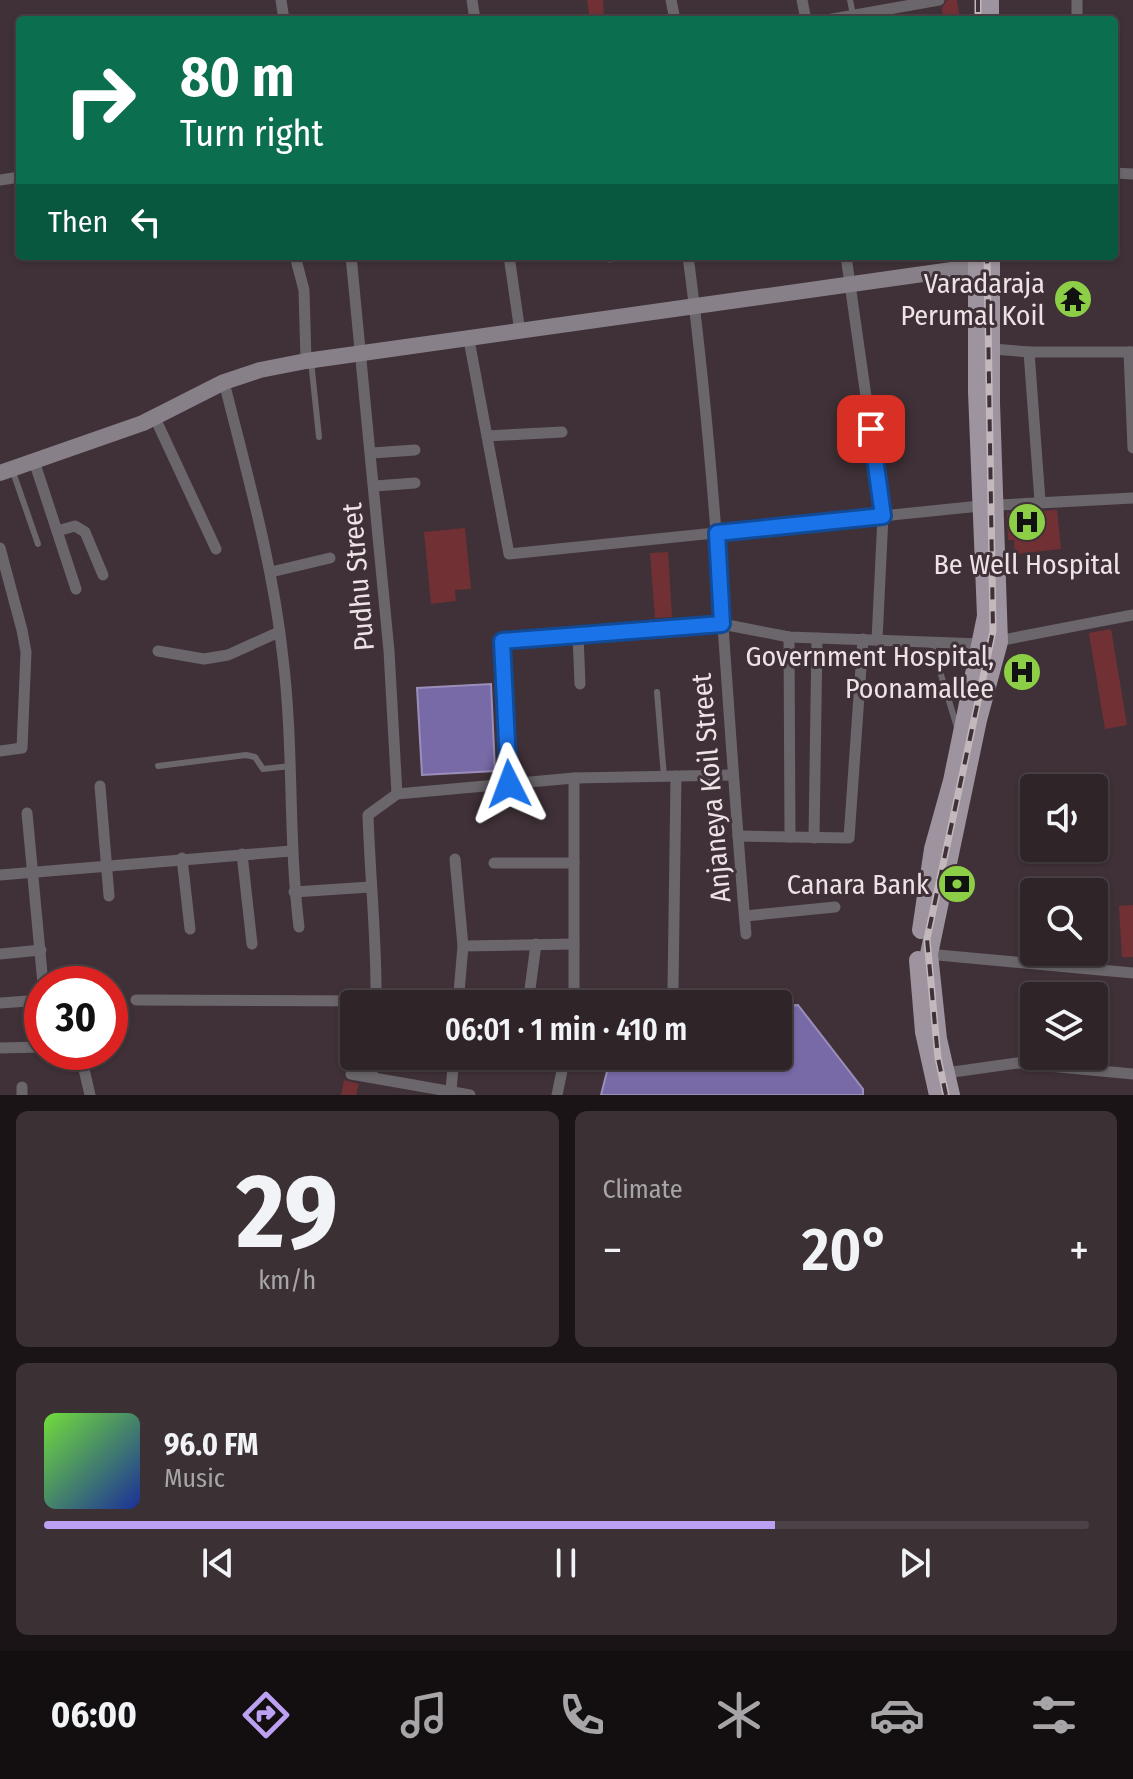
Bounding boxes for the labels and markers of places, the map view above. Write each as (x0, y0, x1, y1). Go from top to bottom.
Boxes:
place label: Varadaraja Perumal Koil (900, 267, 1045, 332)
temple icon: Varadaraja Perumal Koil (1052, 278, 1094, 320)
pin (837, 395, 905, 463)
hospital icon: Be Well Hospital (1006, 501, 1048, 543)
place label: Be Well Hospital (933, 548, 1121, 581)
place label: Government Hospital, Poonamallee (745, 640, 994, 705)
hospital icon: Government Hospital, Poonamallee (1001, 651, 1043, 693)
bank icon: Canara Bank (936, 863, 978, 905)
place label: Canara Bank (787, 868, 930, 901)

